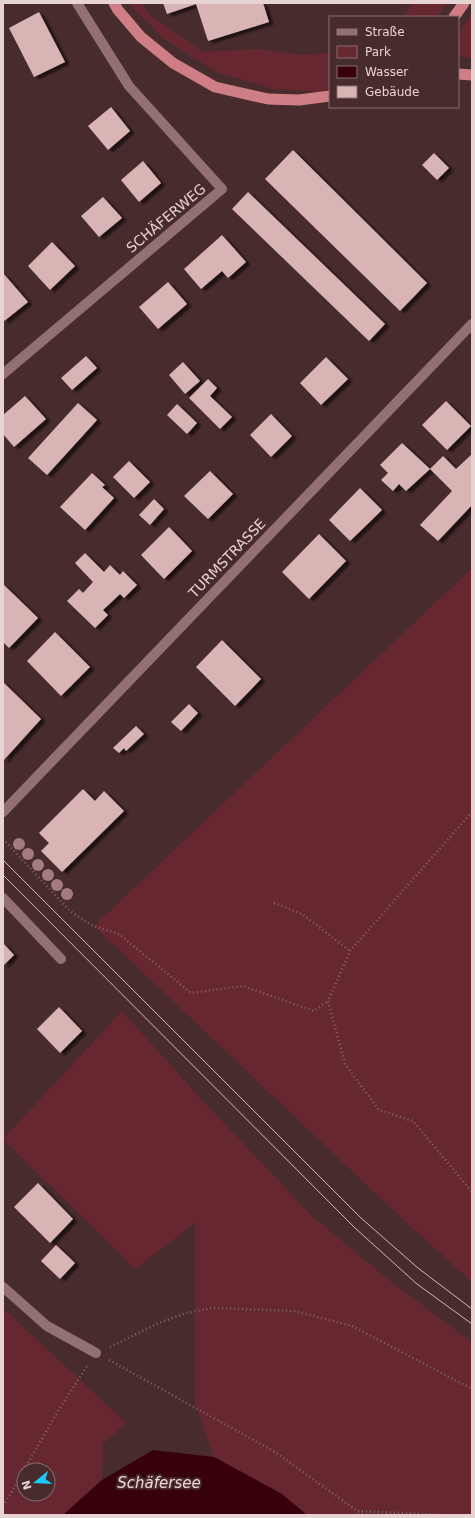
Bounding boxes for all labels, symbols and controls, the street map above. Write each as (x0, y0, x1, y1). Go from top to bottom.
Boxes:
legend (329, 16, 459, 108)
text: Straße (365, 25, 405, 39)
text: Park (365, 45, 391, 59)
text: Wasser (365, 65, 408, 79)
text: Gebäude (365, 85, 419, 99)
street label: SCHÄFERWEG (123, 179, 209, 256)
street label: TURMSTRASSE (185, 515, 269, 601)
north arrow (16, 1462, 56, 1502)
water label: Schäfersee (117, 1474, 201, 1492)
text: N (19, 1479, 35, 1491)

